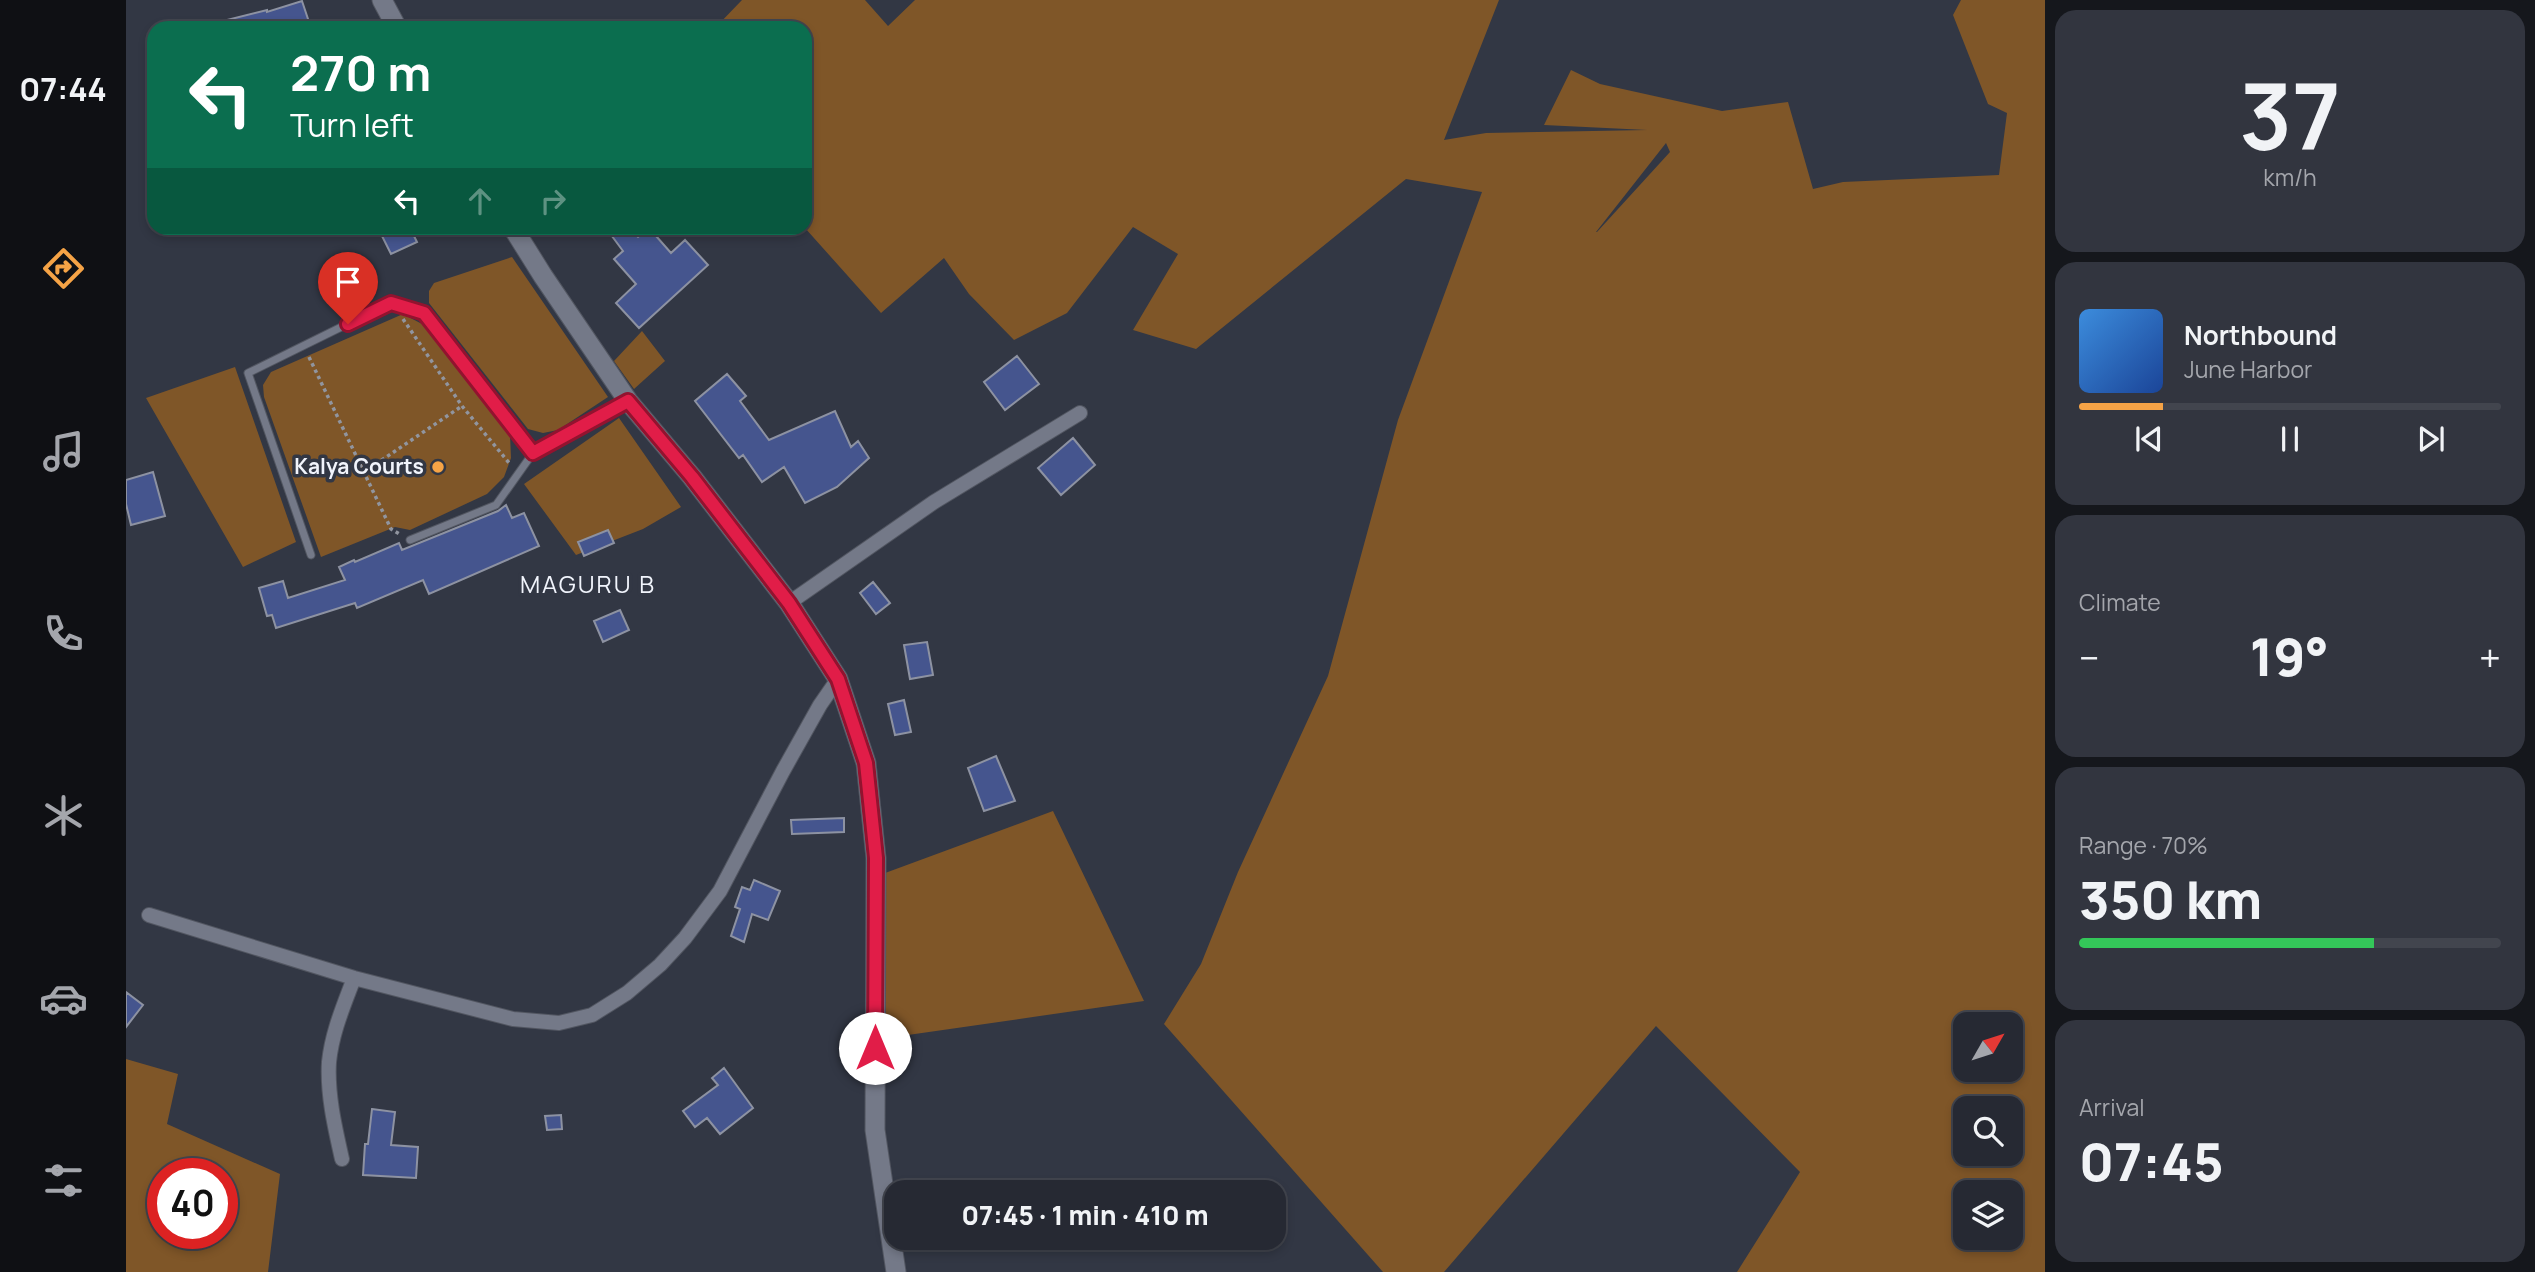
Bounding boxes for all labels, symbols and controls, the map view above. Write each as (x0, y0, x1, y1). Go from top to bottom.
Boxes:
text: 270 m (290, 39, 431, 106)
icon: left (175, 49, 266, 140)
text: 37 (2239, 53, 2341, 177)
text: 07:44 (19, 67, 107, 111)
text: Turn left (290, 103, 414, 147)
text: km/h (2263, 161, 2317, 193)
icon: left (388, 182, 426, 220)
icon: ahead (461, 182, 499, 220)
icon: right (534, 182, 572, 220)
icon: directions (39, 244, 88, 293)
pin (318, 252, 378, 324)
icon: arrive (329, 263, 367, 301)
text: Northbound (2184, 317, 2337, 353)
text: June Harbor (2184, 353, 2312, 385)
icon: previous (2130, 420, 2168, 458)
icon: pause (2271, 420, 2309, 458)
icon: next (2412, 420, 2450, 458)
icon: music (39, 427, 88, 476)
place label: Kalya Courts (294, 452, 424, 480)
marker: Kalya Courts (430, 459, 446, 475)
district label: MAGURU B (520, 567, 656, 600)
text: Climate (2079, 586, 2161, 618)
icon: phone (39, 609, 88, 658)
text: 19° (2250, 621, 2329, 692)
text: − (2079, 631, 2100, 683)
text: + (2479, 631, 2501, 683)
icon: climate (39, 791, 88, 840)
text: Range · 70% (2079, 829, 2208, 861)
text: 350 km (2079, 864, 2262, 935)
icon: car (39, 974, 88, 1023)
position arrow (838, 1011, 912, 1085)
north arrow (1953, 1012, 2023, 1082)
map controls (1953, 1012, 2023, 1250)
text: Arrival (2079, 1091, 2145, 1123)
button: search (1953, 1096, 2023, 1166)
text: 07:45 (2079, 1126, 2224, 1197)
icon: filters (39, 1156, 88, 1205)
speed limit sign: 40 (147, 1158, 238, 1249)
button: layers (1953, 1180, 2023, 1250)
text: 07:45 · 1 min · 410 m (961, 1197, 1209, 1233)

